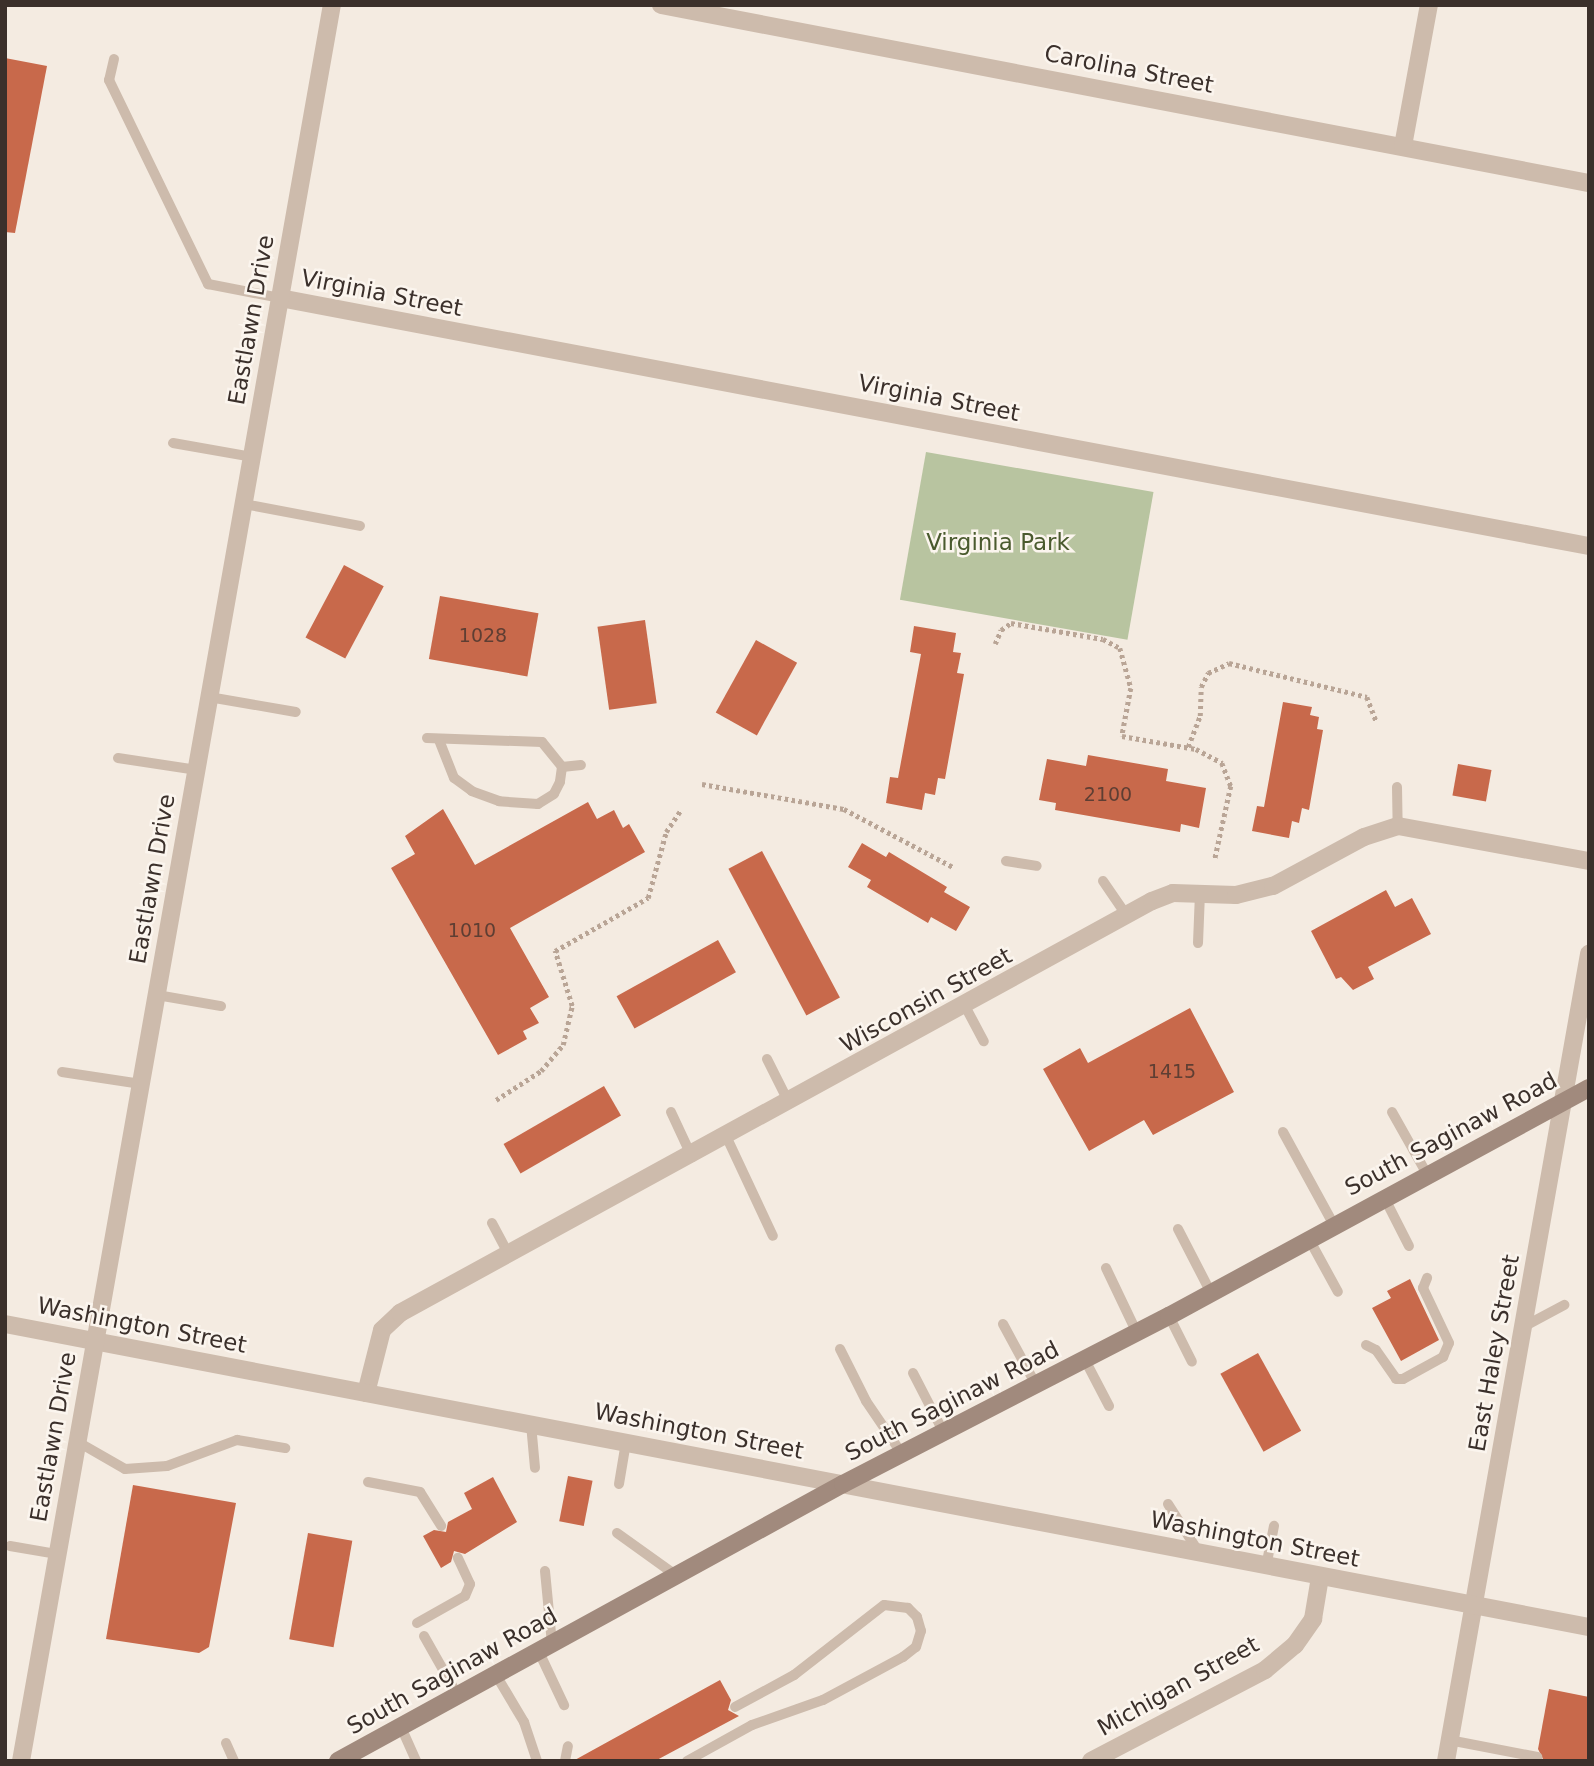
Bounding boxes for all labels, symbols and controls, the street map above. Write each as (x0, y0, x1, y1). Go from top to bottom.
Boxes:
street label: Carolina Street (1042, 39, 1216, 99)
street label: Eastlawn Drive (222, 233, 280, 407)
street label: Virginia Street (299, 264, 465, 322)
street label: Virginia Street (856, 369, 1022, 427)
park label: Virginia Park (926, 528, 1070, 556)
house number: 1028 (459, 625, 507, 647)
house number: 2100 (1084, 784, 1132, 806)
street label: Eastlawn Drive (123, 792, 181, 966)
house number: 1010 (448, 920, 496, 942)
street label: Wisconsin Street (835, 941, 1017, 1059)
house number: 1415 (1148, 1061, 1196, 1083)
street label: South Saginaw Road (1340, 1066, 1562, 1202)
street label: East Haley Street (1463, 1252, 1525, 1454)
street label: Washington Street (35, 1291, 249, 1359)
street label: South Saginaw Road (840, 1335, 1064, 1467)
street label: Eastlawn Drive (24, 1350, 82, 1524)
street label: Washington Street (592, 1397, 806, 1465)
street label: Washington Street (1148, 1505, 1362, 1573)
street label: South Saginaw Road (342, 1602, 562, 1740)
street label: Michigan Street (1092, 1630, 1264, 1742)

